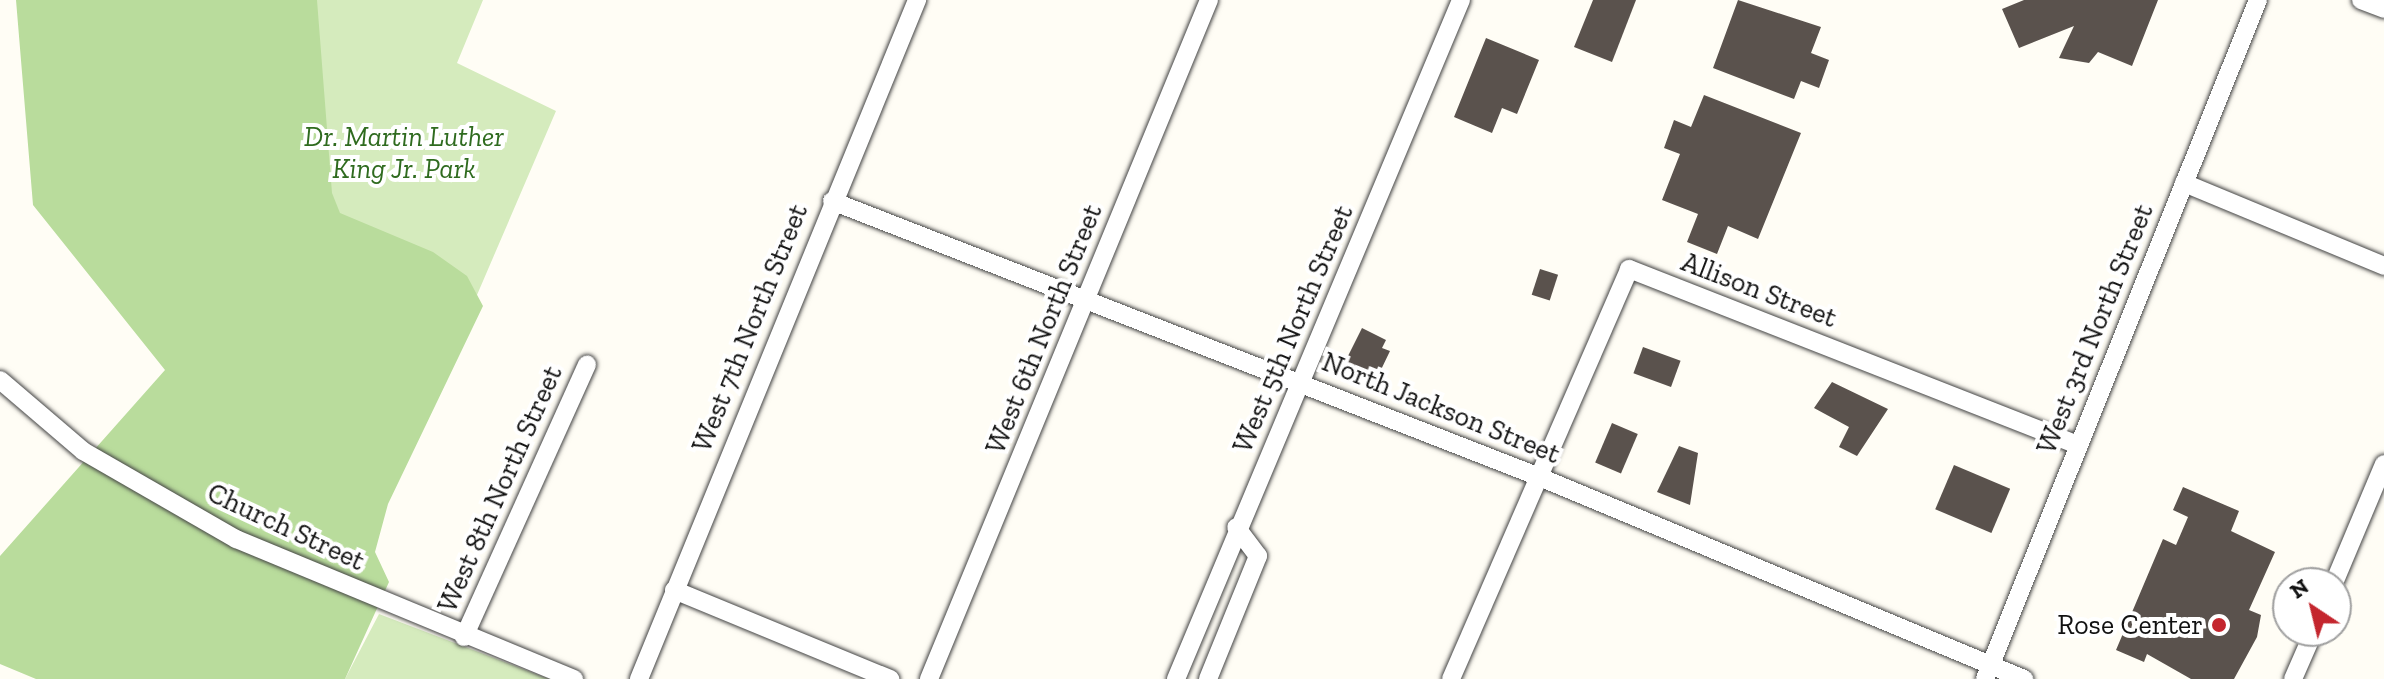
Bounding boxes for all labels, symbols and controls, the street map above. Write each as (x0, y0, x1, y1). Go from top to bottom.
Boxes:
park label: Dr. Martin Luther King Jr. Park (304, 120, 504, 186)
street label: West 7th North Street (685, 199, 815, 457)
street label: West 6th North Street (978, 199, 1110, 459)
street label: West 3rd North Street (2029, 199, 2161, 459)
street label: West 5th North Street (1226, 200, 1360, 458)
street label: Allison Street (1677, 245, 1841, 335)
street label: North Jackson Street (1317, 345, 1565, 471)
street label: West 8th North Street (430, 360, 570, 618)
street label: Church Street (202, 476, 370, 578)
north arrow (2272, 567, 2352, 647)
text: N (2284, 573, 2314, 604)
place label: Rose Center (2057, 608, 2203, 642)
marker: Rose Center (2210, 616, 2228, 634)

